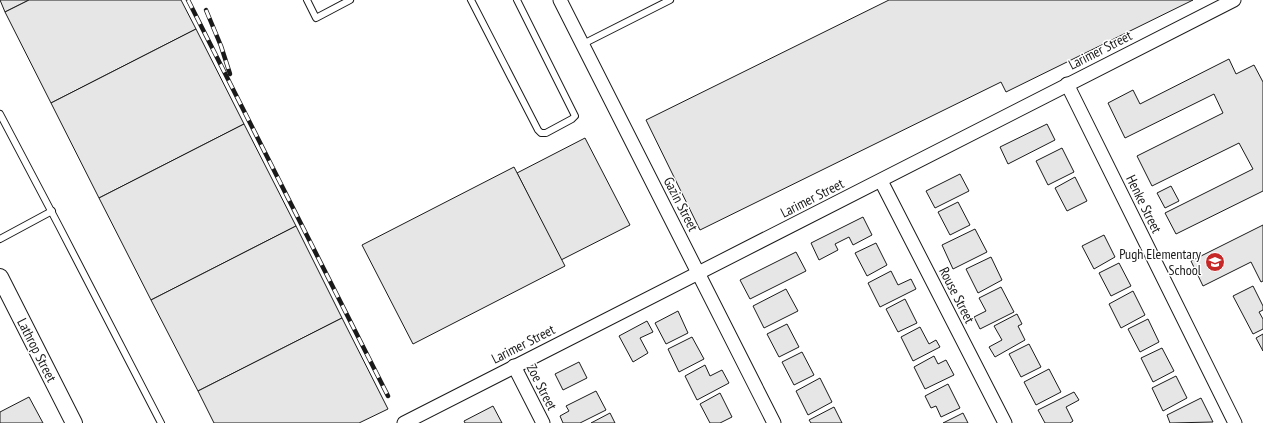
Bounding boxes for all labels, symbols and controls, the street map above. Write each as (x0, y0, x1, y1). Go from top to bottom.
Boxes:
street label: Larimer Street (1065, 26, 1135, 74)
street label: Henke Street (1122, 172, 1166, 236)
street label: Gazin Street (660, 174, 702, 234)
street label: Larimer Street (777, 174, 847, 222)
place label: Pugh Elementary School (1119, 245, 1202, 279)
school or university icon: Pugh Elementary School (1204, 251, 1226, 273)
street label: Rouse Street (935, 264, 979, 326)
street label: Lathrop Street (13, 315, 61, 385)
street label: Larimer Street (488, 320, 558, 368)
street label: Zoe Street (523, 361, 561, 413)

